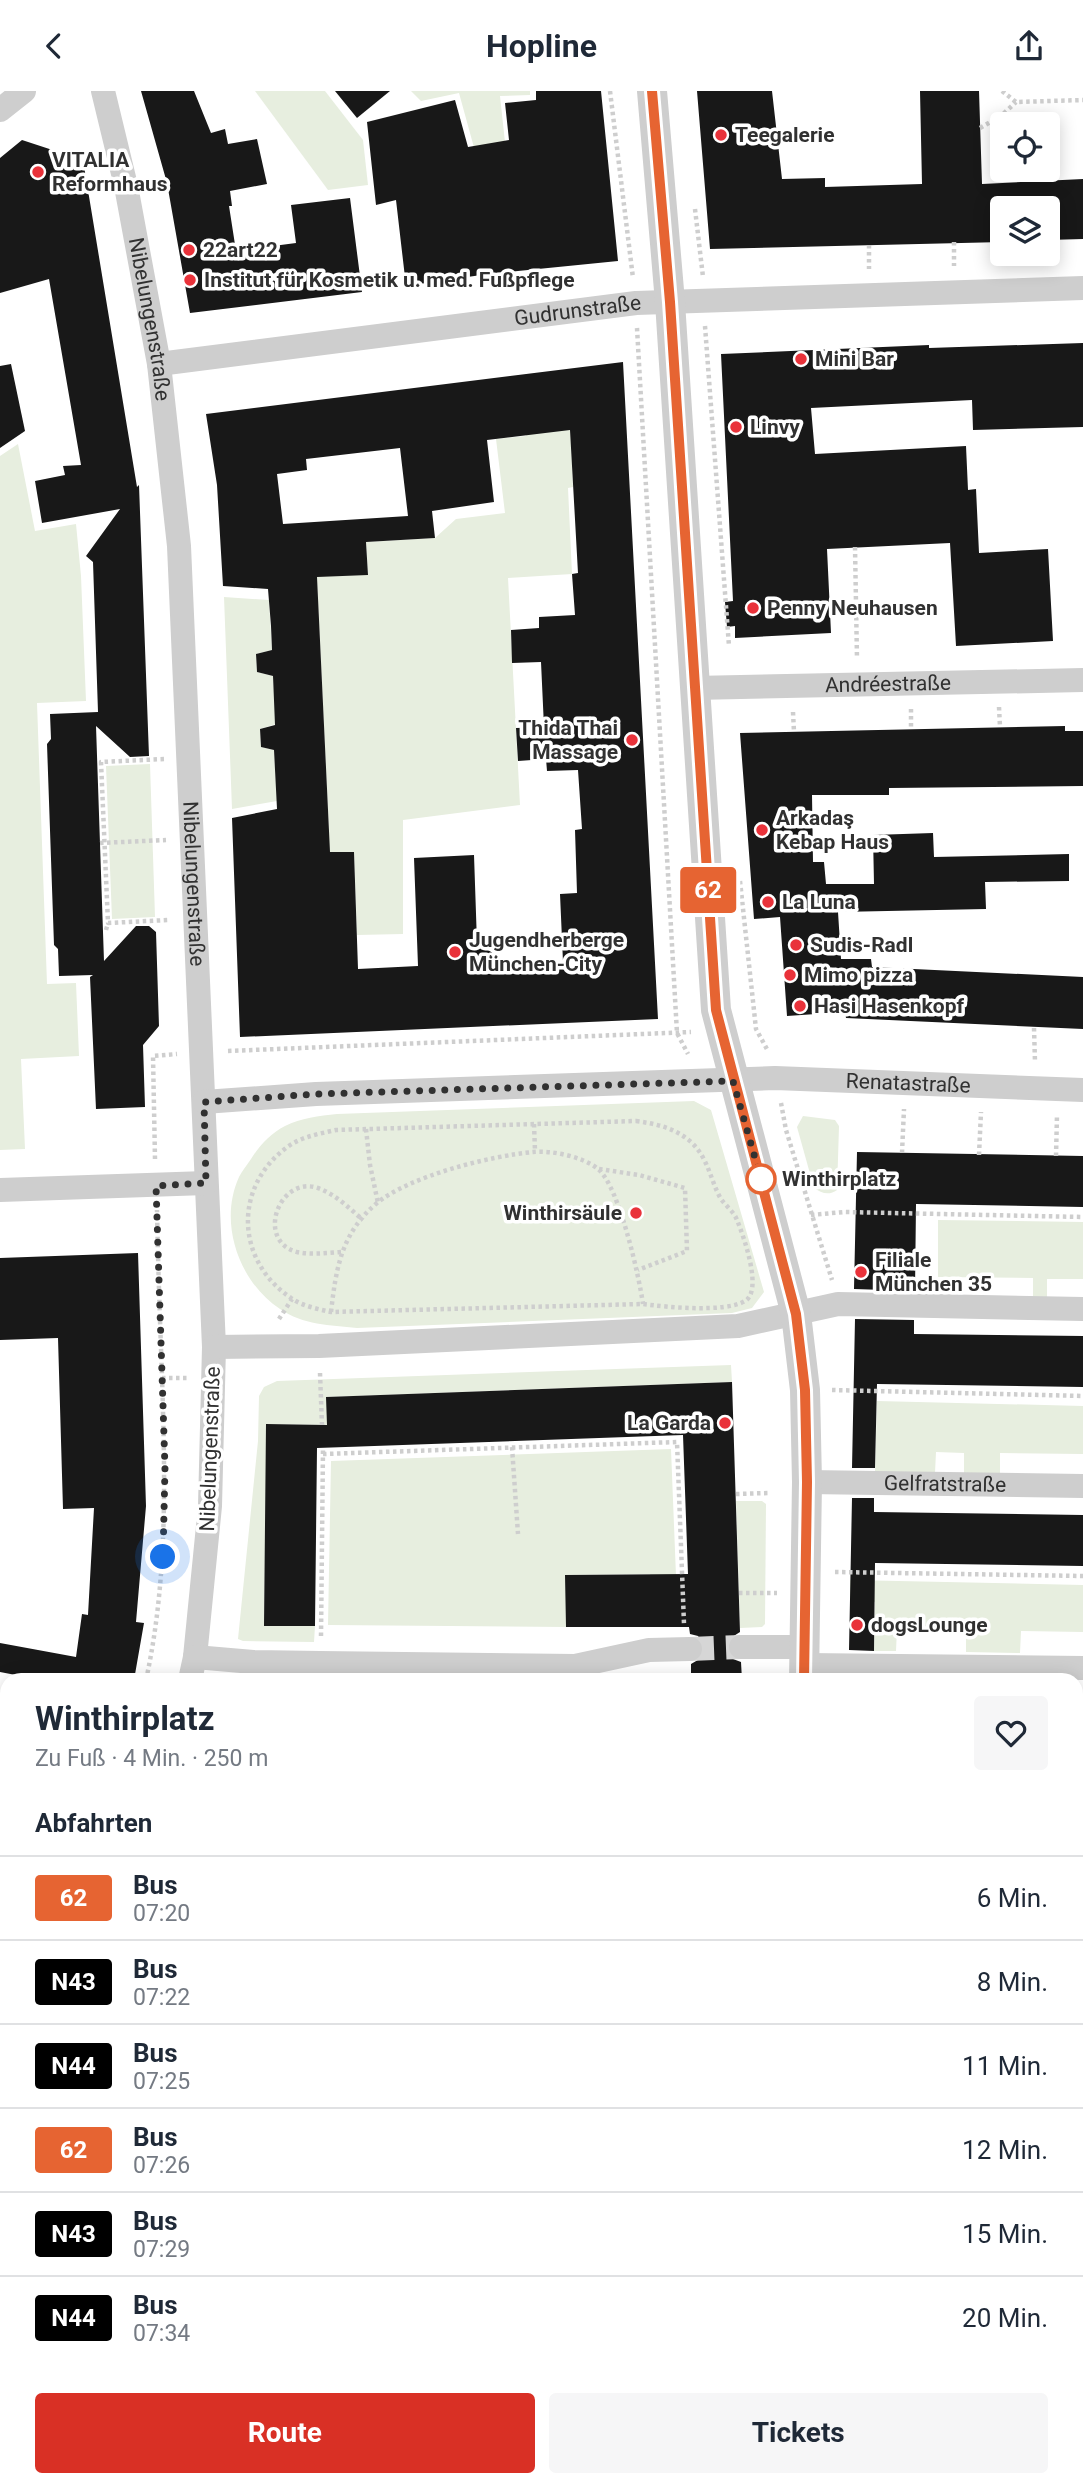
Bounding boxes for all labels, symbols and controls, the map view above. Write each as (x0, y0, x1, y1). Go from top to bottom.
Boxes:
icon: back (35, 27, 73, 65)
text: Hopline (486, 27, 597, 65)
icon: share (1010, 27, 1048, 65)
map controls (990, 112, 1060, 266)
button: locate (990, 112, 1060, 182)
place label: Teegalerie (735, 123, 834, 147)
marker: Teegalerie (713, 127, 729, 143)
place label: VITALIA Reformhaus (52, 148, 168, 196)
marker: VITALIA Reformhaus (30, 164, 46, 180)
button: layers (990, 196, 1060, 266)
street label: Nibelungenstraße (124, 235, 175, 402)
place label: 22art22 (203, 238, 278, 262)
marker: 22art22 (181, 242, 197, 258)
place label: Institut für Kosmetik u. med. Fußpflege (204, 268, 575, 292)
marker: Institut für Kosmetik u. med. Fußpflege (182, 272, 198, 288)
street label: Gudrunstraße (513, 290, 642, 330)
place label: Mini Bar (815, 347, 894, 371)
marker: Mini Bar (793, 351, 809, 367)
place label: Linvy (750, 415, 800, 439)
marker: Linvy (728, 419, 744, 435)
place label: Penny Neuhausen (767, 596, 938, 620)
marker: Penny Neuhausen (745, 600, 761, 616)
street label: Andréestraße (825, 671, 951, 697)
place label: Thida Thai Massage (518, 716, 618, 764)
marker: Thida Thai Massage (624, 732, 640, 748)
street label: Nibelungenstraße (178, 801, 209, 967)
place label: Arkadaş Kebap Haus (776, 806, 889, 854)
marker: Arkadaş Kebap Haus (754, 822, 770, 838)
line badge: 62 (676, 867, 740, 913)
text: 62 (694, 876, 722, 904)
place label: La Luna (782, 890, 856, 914)
marker: La Luna (760, 894, 776, 910)
place label: Jugendherberge München-City (469, 928, 624, 976)
place label: Sudis-Radl (810, 933, 913, 957)
marker: Sudis-Radl (788, 937, 804, 953)
marker: Jugendherberge München-City (447, 944, 463, 960)
place label: Mimo pizza (804, 963, 913, 987)
marker: Mimo pizza (782, 967, 798, 983)
place label: Hasi Hasenkopf (814, 994, 964, 1018)
marker: Hasi Hasenkopf (792, 998, 808, 1014)
street label: Renatastraße (845, 1069, 971, 1098)
marker: Winthirplatz (746, 1164, 776, 1194)
place label: Winthirplatz (782, 1167, 896, 1191)
place label: Winthirsäule (503, 1201, 622, 1225)
marker: Winthirsäule (628, 1205, 644, 1221)
place label: Filiale München 35 (875, 1248, 992, 1296)
marker: Filiale München 35 (853, 1264, 869, 1280)
street label: Nibelungenstraße (195, 1366, 225, 1532)
place label: La Garda (627, 1411, 711, 1435)
marker: La Garda (717, 1415, 733, 1431)
street label: Gelfratstraße (884, 1471, 1006, 1497)
your location (145, 1539, 180, 1574)
place label: dogsLounge (871, 1613, 988, 1637)
marker: dogsLounge (849, 1617, 865, 1633)
button: heart (974, 1696, 1048, 1770)
text: Winthirplatz (35, 1699, 215, 1738)
text: Zu Fuß · 4 Min. · 250 m (35, 1745, 268, 1772)
text: Abfahrten (35, 1808, 152, 1838)
text: Bus (133, 1870, 178, 1900)
text: 6 Min. (977, 1883, 1048, 1913)
text: 62 (60, 1884, 87, 1912)
text: 07:20 (133, 1900, 190, 1927)
text: Bus (133, 1954, 178, 1984)
text: 8 Min. (977, 1967, 1048, 1997)
text: N43 (51, 1968, 96, 1996)
text: 07:22 (133, 1984, 190, 2011)
text: Bus (133, 2038, 178, 2068)
text: 11 Min. (962, 2051, 1048, 2081)
text: N44 (51, 2052, 96, 2080)
text: 07:25 (133, 2068, 190, 2095)
text: Bus (133, 2122, 178, 2152)
text: 12 Min. (962, 2135, 1048, 2165)
text: 62 (60, 2136, 87, 2164)
text: 07:26 (133, 2152, 190, 2179)
text: Bus (133, 2206, 178, 2236)
text: 15 Min. (962, 2219, 1048, 2249)
text: N43 (51, 2220, 96, 2248)
text: 07:29 (133, 2236, 190, 2263)
text: Bus (133, 2290, 178, 2320)
text: 20 Min. (962, 2303, 1048, 2333)
text: N44 (51, 2304, 96, 2332)
text: 07:34 (133, 2320, 190, 2347)
button: Route (35, 2393, 535, 2473)
button: Tickets (549, 2393, 1048, 2473)

